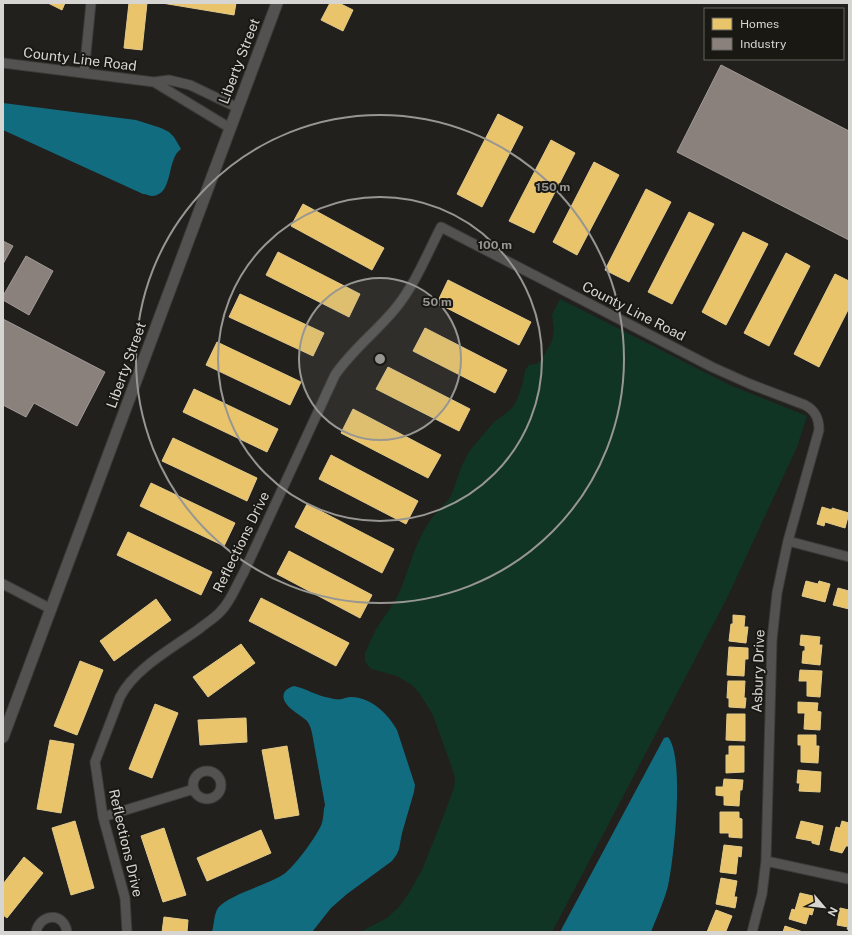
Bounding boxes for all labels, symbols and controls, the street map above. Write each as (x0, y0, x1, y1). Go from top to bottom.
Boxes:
legend (704, 8, 844, 60)
street label: Liberty Street (215, 16, 263, 106)
text: Homes (740, 17, 779, 31)
text: Industry (740, 37, 787, 51)
street label: County Line Road (22, 44, 138, 74)
text: 150 m (536, 180, 570, 194)
text: 100 m (478, 238, 512, 252)
street label: County Line Road (580, 278, 688, 344)
text: 50 m (422, 295, 452, 309)
street label: Liberty Street (103, 320, 149, 410)
centre of rings (373, 352, 387, 366)
street label: Reflections Drive (210, 489, 272, 595)
street label: Asbury Drive (749, 629, 767, 713)
street label: Reflections Drive (106, 787, 146, 899)
north arrow (804, 887, 844, 927)
text: N (826, 905, 840, 918)

